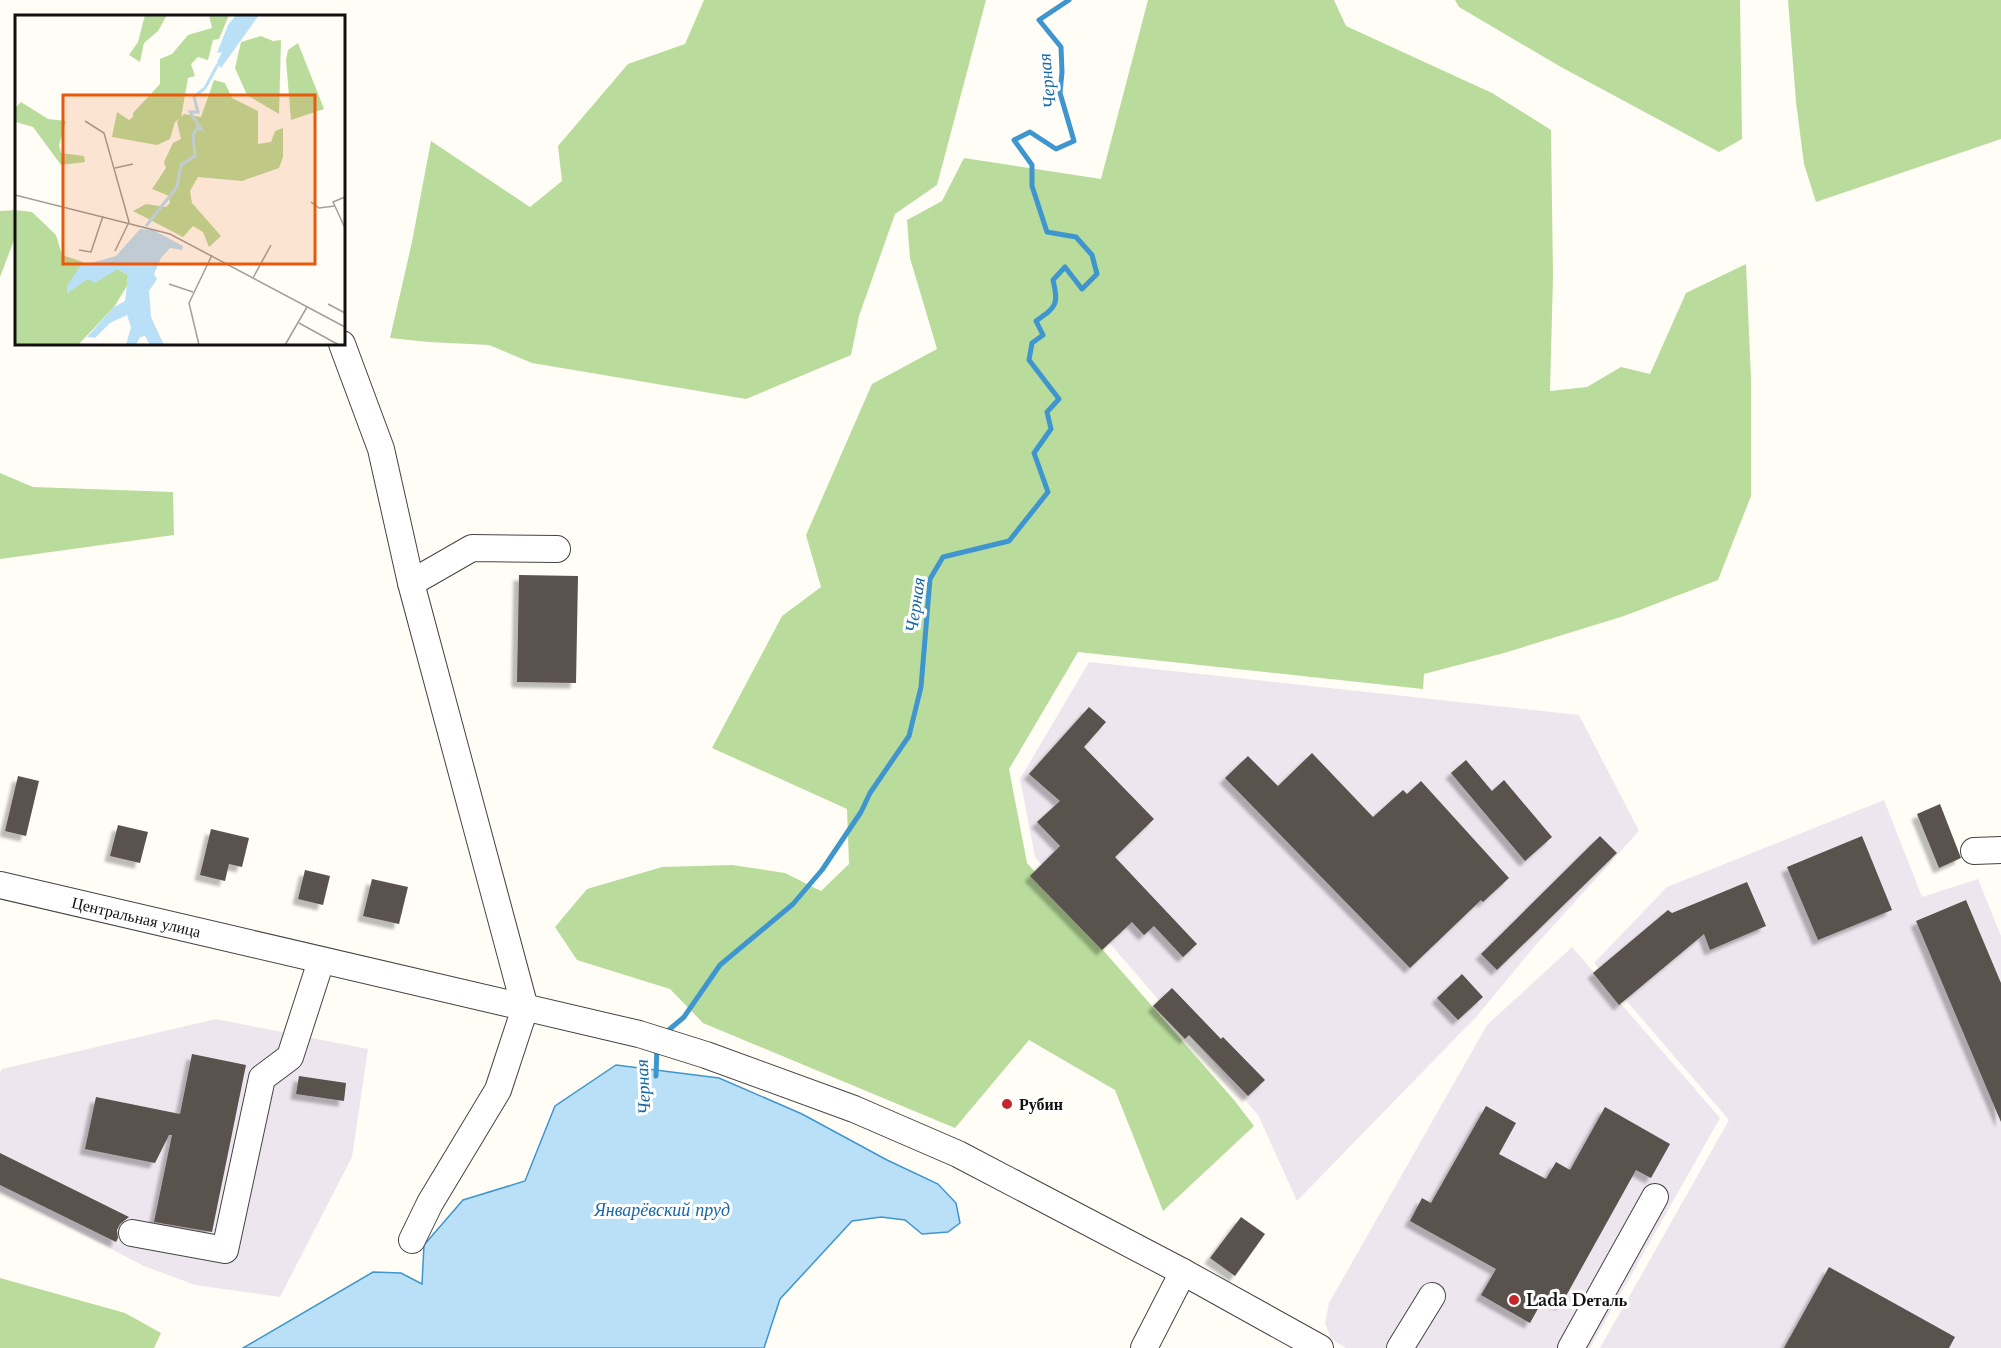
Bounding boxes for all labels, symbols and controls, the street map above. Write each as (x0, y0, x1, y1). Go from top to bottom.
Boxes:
inset map (15, 15, 345, 345)
water label: Черная (1033, 52, 1061, 110)
water label: Черная (900, 576, 930, 634)
street label: Центральная улица (70, 892, 203, 942)
water label: Черная (631, 1059, 655, 1115)
place label: Рубин (1019, 1094, 1063, 1114)
marker: Рубин (1000, 1097, 1014, 1111)
water label: Январёвский пруд (593, 1199, 730, 1221)
place label: Lada Dеталь (1526, 1290, 1628, 1310)
marker: Lada Dеталь (1507, 1293, 1521, 1307)

